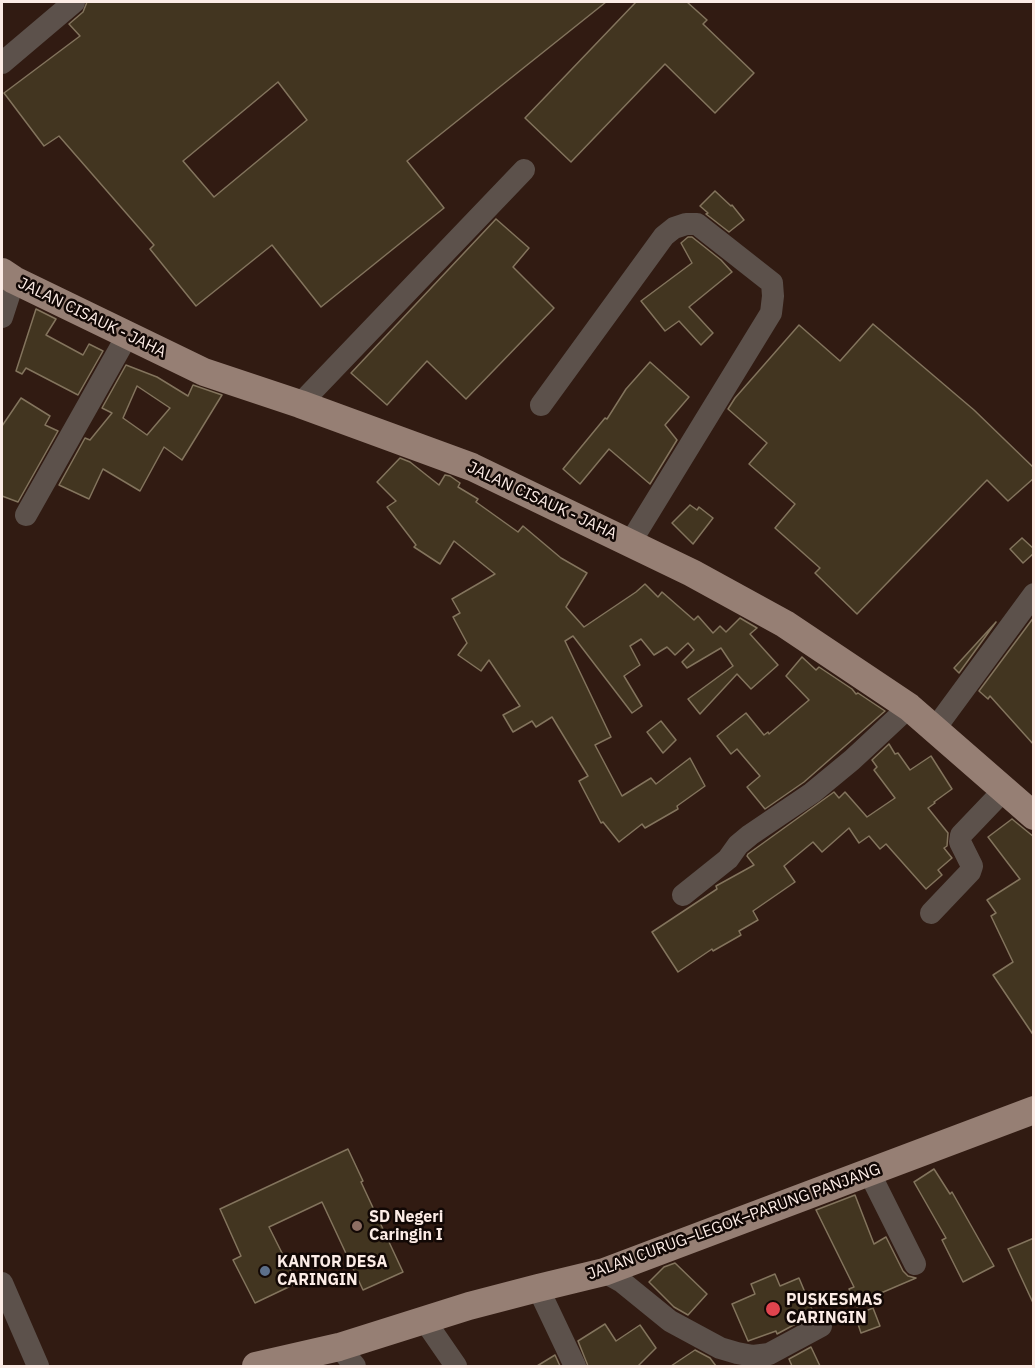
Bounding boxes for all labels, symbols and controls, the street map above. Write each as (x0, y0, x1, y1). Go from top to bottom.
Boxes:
street label: JALAN CISAUK - JAHA (15, 274, 169, 362)
street label: JALAN CISAUK - JAHA (464, 458, 620, 544)
street label: JALAN CURUG–LEGOK–PARUNG PANJANG (585, 1160, 883, 1284)
place label: SD Negeri Caringin I (369, 1207, 443, 1245)
marker: SD Negeri Caringin I (350, 1219, 364, 1233)
place label: KANTOR DESA CARINGIN (277, 1252, 387, 1290)
marker: KANTOR DESA CARINGIN (258, 1264, 272, 1278)
place label: PUSKESMAS CARINGIN (786, 1290, 882, 1328)
marker: PUSKESMAS CARINGIN (764, 1300, 782, 1318)

